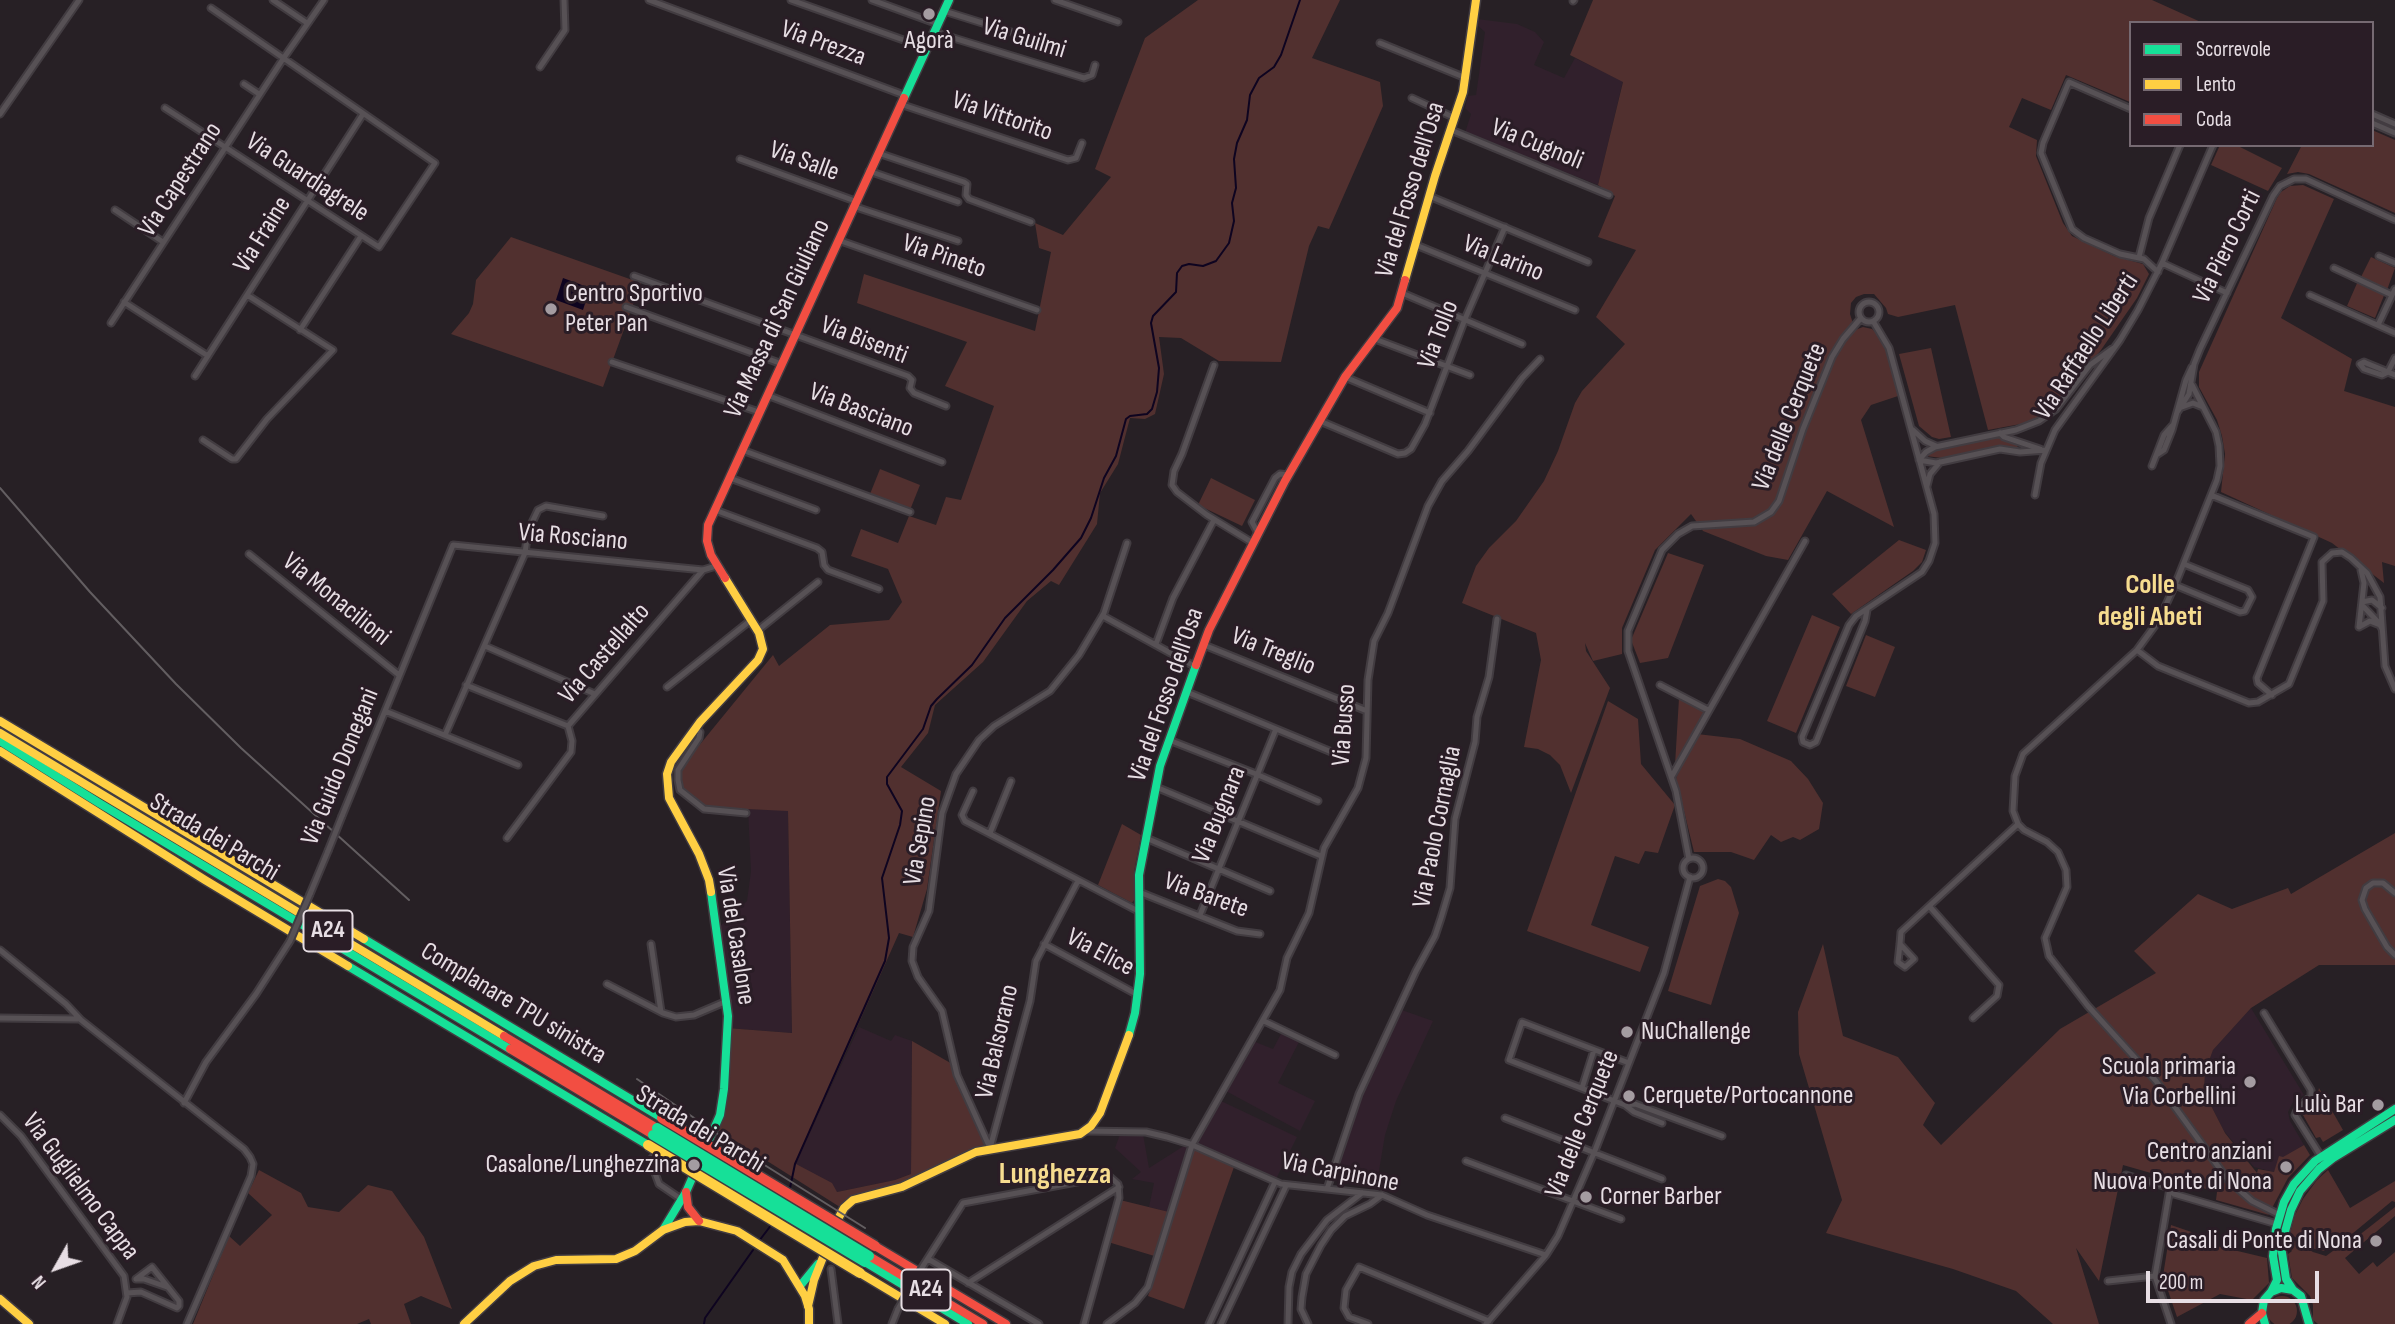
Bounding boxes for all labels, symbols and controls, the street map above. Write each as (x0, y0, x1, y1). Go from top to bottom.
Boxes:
marker: Agorà (921, 6, 937, 22)
street label: Via Guilmi (978, 12, 1070, 66)
street label: Via Prezza (776, 14, 870, 74)
legend (2129, 21, 2374, 147)
place label: Agorà (904, 25, 954, 57)
text: Scorrevole (2196, 37, 2271, 62)
text: Lento (2196, 72, 2236, 97)
street label: Via Vittorito (948, 85, 1056, 149)
street label: Via del Fosso dell'Osa (1370, 99, 1452, 281)
text: Coda (2196, 107, 2232, 132)
street label: Via Cugnoli (1486, 112, 1588, 178)
street label: Via Capestrano (132, 117, 230, 243)
street label: Via Guardiagrele (240, 127, 374, 229)
street label: Via Salle (765, 135, 843, 189)
street label: Via Piero Corti (2187, 185, 2269, 309)
street label: Via Fraine (228, 191, 298, 279)
street label: Via Massa di San Giuliano (718, 215, 838, 423)
street label: Via Pineto (898, 228, 990, 286)
street label: Via Larino (1458, 229, 1548, 289)
street label: Via Raffaello Liberti (2028, 268, 2146, 426)
place label: Centro Sportivo Peter Pan (565, 278, 703, 340)
street label: Via Tollo (1412, 296, 1466, 374)
marker: Centro Sportivo Peter Pan (543, 301, 559, 317)
street label: Via Bisenti (816, 310, 912, 372)
street label: Via delle Cerquete (1746, 339, 1834, 495)
street label: Via Basciano (805, 377, 917, 445)
street label: Via Rosciano (517, 518, 629, 558)
street label: Via Monacilioni (276, 547, 396, 653)
district label: Colle degli Abeti (2098, 569, 2202, 635)
street label: Via Castellalto (553, 597, 657, 711)
street label: Via del Fosso dell'Osa (1123, 604, 1211, 786)
street label: Via Treglio (1226, 621, 1320, 683)
street label: Via Busso (1327, 683, 1363, 767)
street label: Via Guido Donegani (295, 684, 387, 850)
street label: Via Paolo Cornaglia (1407, 743, 1469, 911)
street label: Via Bugnara (1186, 762, 1254, 868)
street label: Strada dei Parchi (144, 787, 284, 889)
street label: Via Sepino (898, 794, 944, 888)
street label: Via del Casalone (709, 865, 761, 1007)
street label: Via Barete (1159, 866, 1253, 926)
road number: A24 (304, 911, 352, 951)
street label: Via Elice (1061, 922, 1139, 984)
street label: Complanare TPU sinistra (414, 936, 612, 1072)
street label: Via Balsorano (970, 982, 1026, 1102)
place label: NuChallenge (1641, 1016, 1751, 1048)
marker: NuChallenge (1619, 1024, 1635, 1040)
street label: Via delle Cerquete (1539, 1046, 1627, 1202)
place label: Scuola primaria Via Corbellini (2102, 1051, 2236, 1112)
marker: Scuola primaria Via Corbellini (2242, 1074, 2258, 1090)
street label: Strada dei Parchi (630, 1079, 770, 1181)
place label: Cerquete/Portocannone (1643, 1080, 1853, 1112)
marker: Cerquete/Portocannone (1621, 1088, 1637, 1104)
place label: Lulù Bar (2295, 1089, 2364, 1121)
marker: Lulù Bar (2370, 1097, 2386, 1113)
street label: Via Guglielmo Cappa (15, 1107, 145, 1267)
place label: Centro anziani Nuova Ponte di Nona (2093, 1136, 2272, 1198)
street label: Via Carpinone (1278, 1146, 1402, 1200)
place label: Casalone/Lunghezzina (486, 1149, 680, 1181)
marker: Casalone/Lunghezzina (686, 1157, 702, 1173)
district label: Lunghezza (999, 1157, 1111, 1193)
marker: Centro anziani Nuova Ponte di Nona (2278, 1159, 2294, 1175)
place label: Corner Barber (1600, 1181, 1722, 1213)
marker: Corner Barber (1578, 1189, 1594, 1205)
place label: Casali di Ponte di Nona (2166, 1225, 2362, 1257)
north arrow (21, 1233, 91, 1303)
marker: Casali di Ponte di Nona (2368, 1233, 2384, 1249)
scale bar (2150, 1258, 2323, 1302)
road number: A24 (902, 1270, 950, 1310)
text: 200 m (2159, 1270, 2203, 1295)
text: N (27, 1271, 52, 1293)

